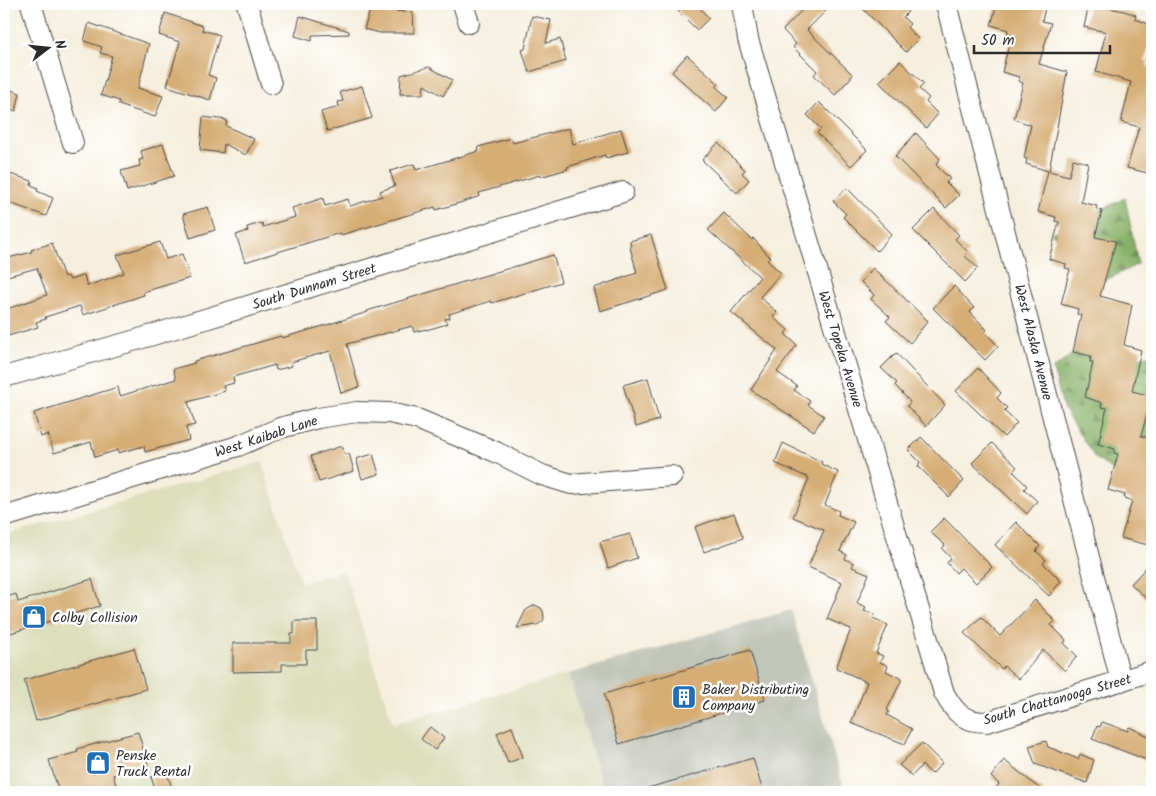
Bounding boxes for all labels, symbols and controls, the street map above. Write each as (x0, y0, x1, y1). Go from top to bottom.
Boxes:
north arrow (22, 22, 72, 72)
scale bar (974, 22, 1110, 54)
text: 50 m (981, 29, 1015, 53)
text: N (48, 37, 71, 52)
street label: South Dunnam Street (250, 257, 380, 316)
street label: West Alaska Avenue (1008, 282, 1058, 403)
street label: West Topeka Avenue (812, 288, 868, 411)
street label: West Kaibab Lane (212, 410, 321, 464)
shop icon: Colby Collision (21, 604, 47, 630)
place label: Colby Collision (52, 607, 138, 629)
street label: South Chattanooga Street (981, 668, 1135, 732)
place label: Baker Distributing Company (702, 679, 809, 717)
building icon: Baker Distributing Company (671, 684, 697, 710)
place label: Penske Truck Rental (116, 745, 191, 783)
shop icon: Penske Truck Rental (85, 750, 111, 776)

